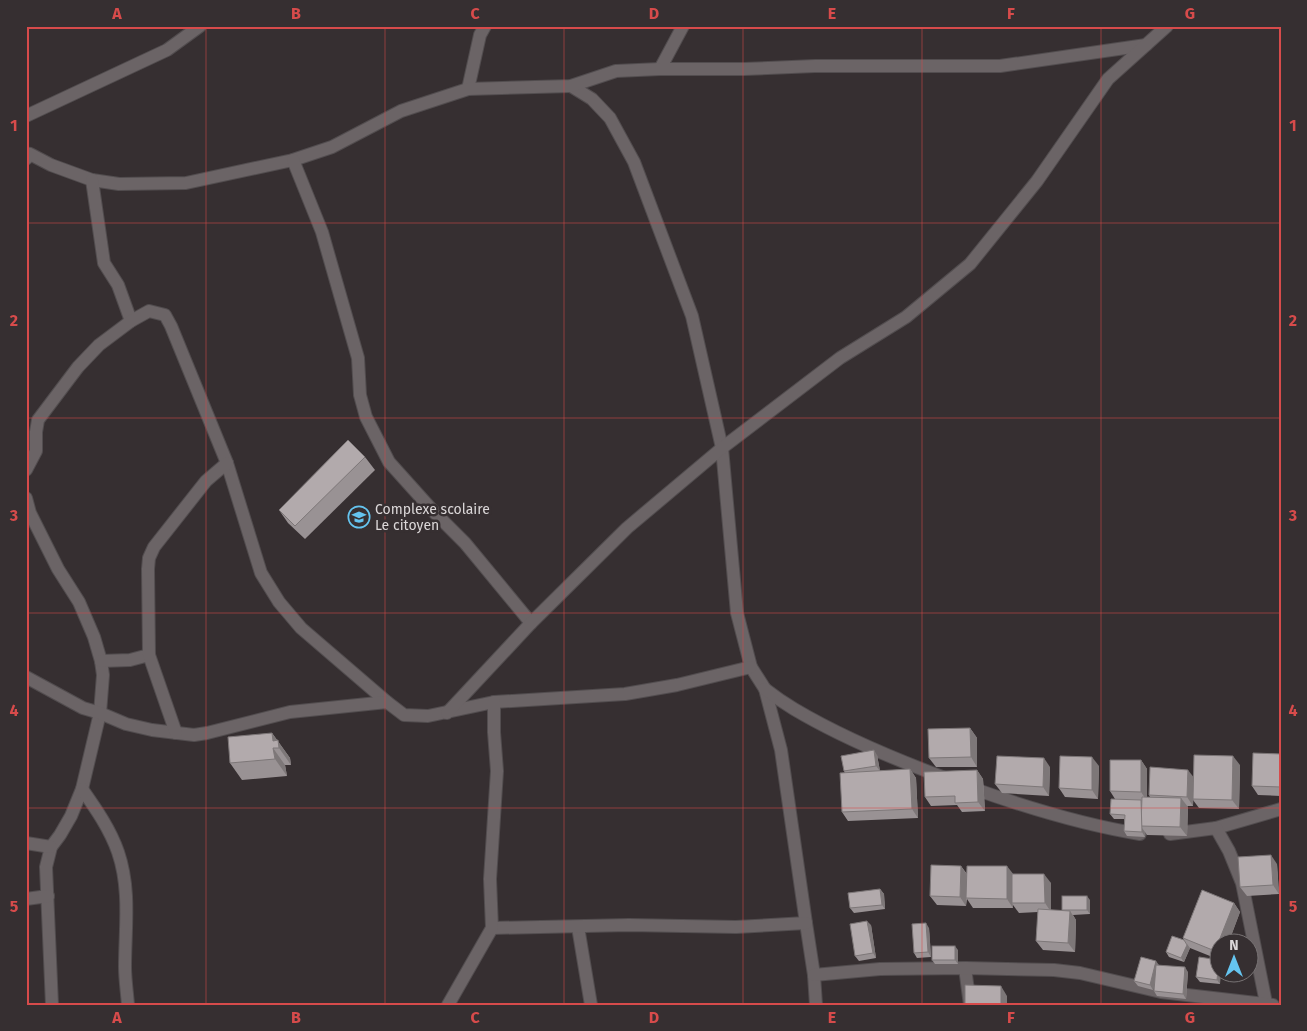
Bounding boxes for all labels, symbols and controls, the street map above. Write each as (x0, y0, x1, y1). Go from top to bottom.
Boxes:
text: A (111, 4, 122, 23)
text: B (291, 4, 301, 23)
text: C (470, 4, 480, 23)
text: D (649, 4, 659, 23)
text: E (828, 4, 836, 23)
text: F (1007, 4, 1015, 23)
text: G (1185, 4, 1195, 23)
text: 1 (10, 116, 18, 135)
text: 1 (1289, 116, 1297, 135)
text: 2 (10, 311, 18, 330)
text: 2 (1289, 311, 1297, 330)
place label: Complexe scolaire Le citoyen (375, 501, 490, 534)
school or university icon: Complexe scolaire Le citoyen (347, 505, 371, 529)
text: 3 (9, 506, 18, 525)
text: 3 (1288, 506, 1297, 525)
text: 4 (9, 701, 19, 720)
text: 4 (1288, 701, 1298, 720)
text: 5 (10, 897, 19, 916)
text: 5 (1289, 897, 1298, 916)
north arrow (1210, 934, 1260, 984)
text: N (1229, 937, 1239, 954)
text: A (111, 1008, 122, 1027)
text: B (291, 1008, 301, 1027)
text: C (470, 1008, 480, 1027)
text: D (649, 1008, 659, 1027)
text: E (828, 1008, 836, 1027)
text: F (1007, 1008, 1015, 1027)
text: G (1185, 1008, 1195, 1027)

